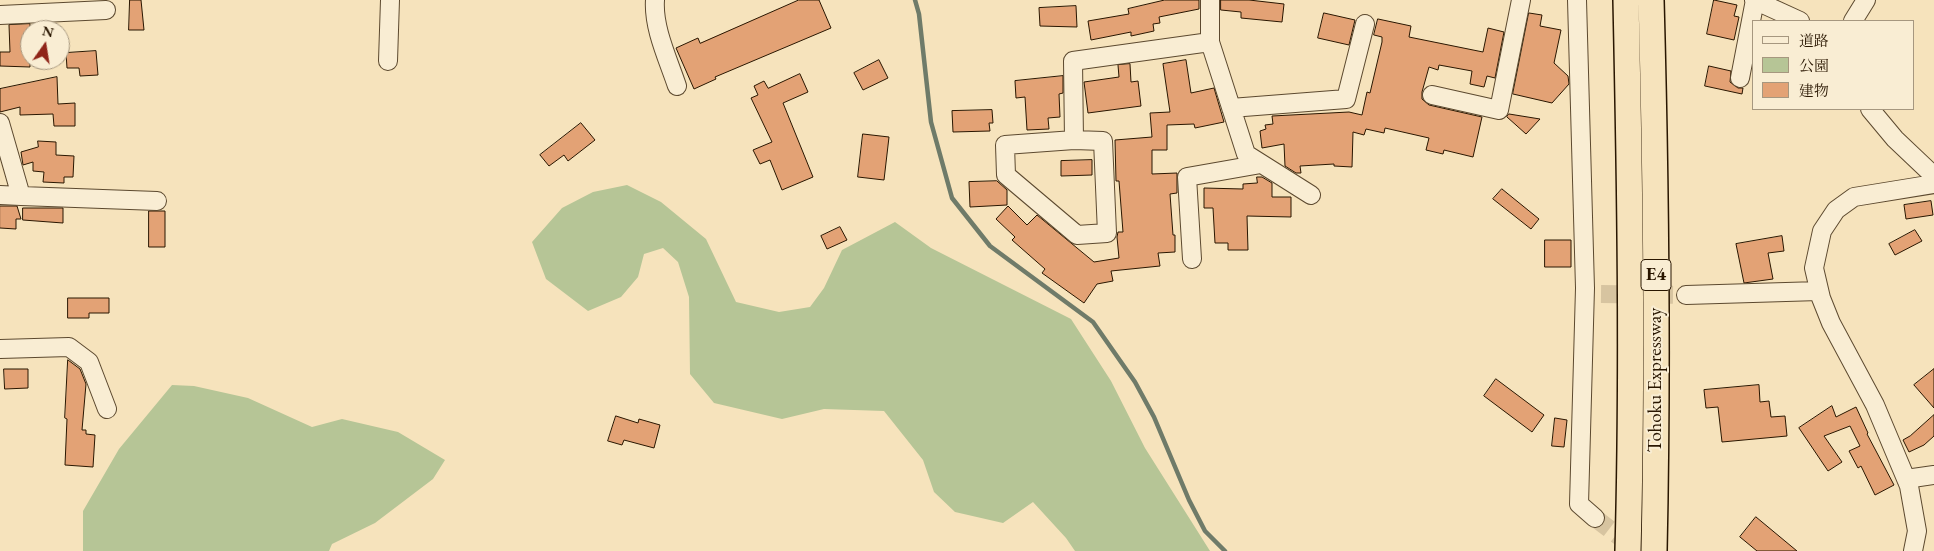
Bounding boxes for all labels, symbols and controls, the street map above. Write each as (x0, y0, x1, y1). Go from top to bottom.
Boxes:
north arrow (20, 20, 70, 70)
legend (1752, 20, 1914, 110)
text: N (41, 21, 56, 41)
text: 道路 (1799, 31, 1829, 50)
text: 公園 (1799, 56, 1829, 75)
text: 建物 (1799, 81, 1829, 100)
road number: E4 (1641, 260, 1671, 290)
street label: Tohoku Expressway (1645, 308, 1667, 452)

